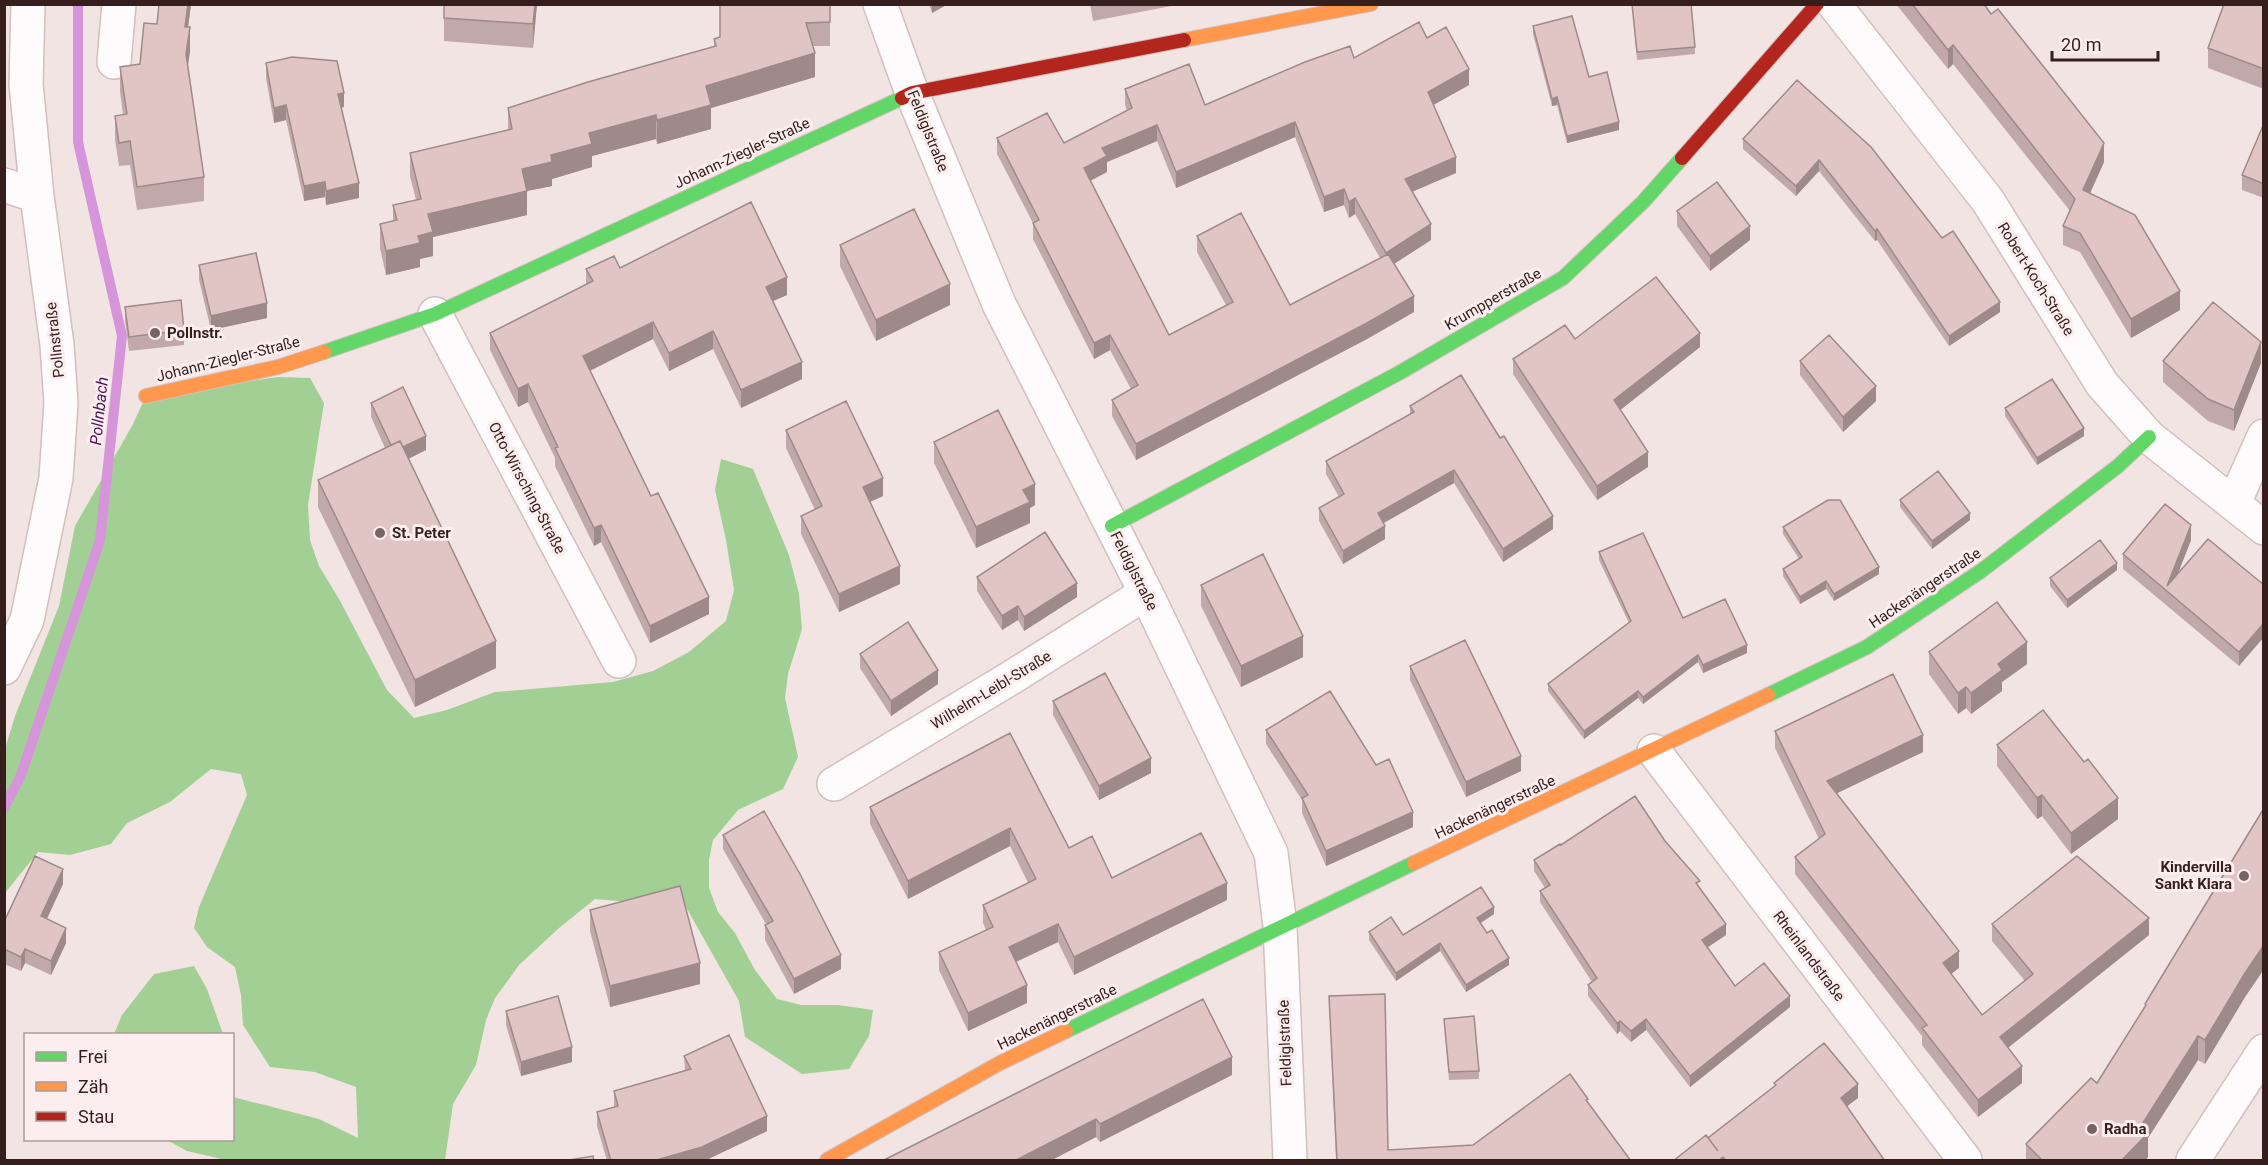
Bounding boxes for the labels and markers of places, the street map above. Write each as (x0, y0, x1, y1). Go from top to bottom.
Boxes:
place label: Pollnstr. (167, 324, 223, 342)
marker: Pollnstr. (148, 326, 162, 340)
place label: St. Peter (392, 524, 451, 542)
marker: St. Peter (373, 526, 387, 540)
place label: Kindervilla Sankt Klara (2155, 858, 2232, 893)
marker: Kindervilla Sankt Klara (2237, 869, 2251, 883)
place label: Radha (2104, 1120, 2147, 1138)
marker: Radha (2085, 1122, 2099, 1136)

